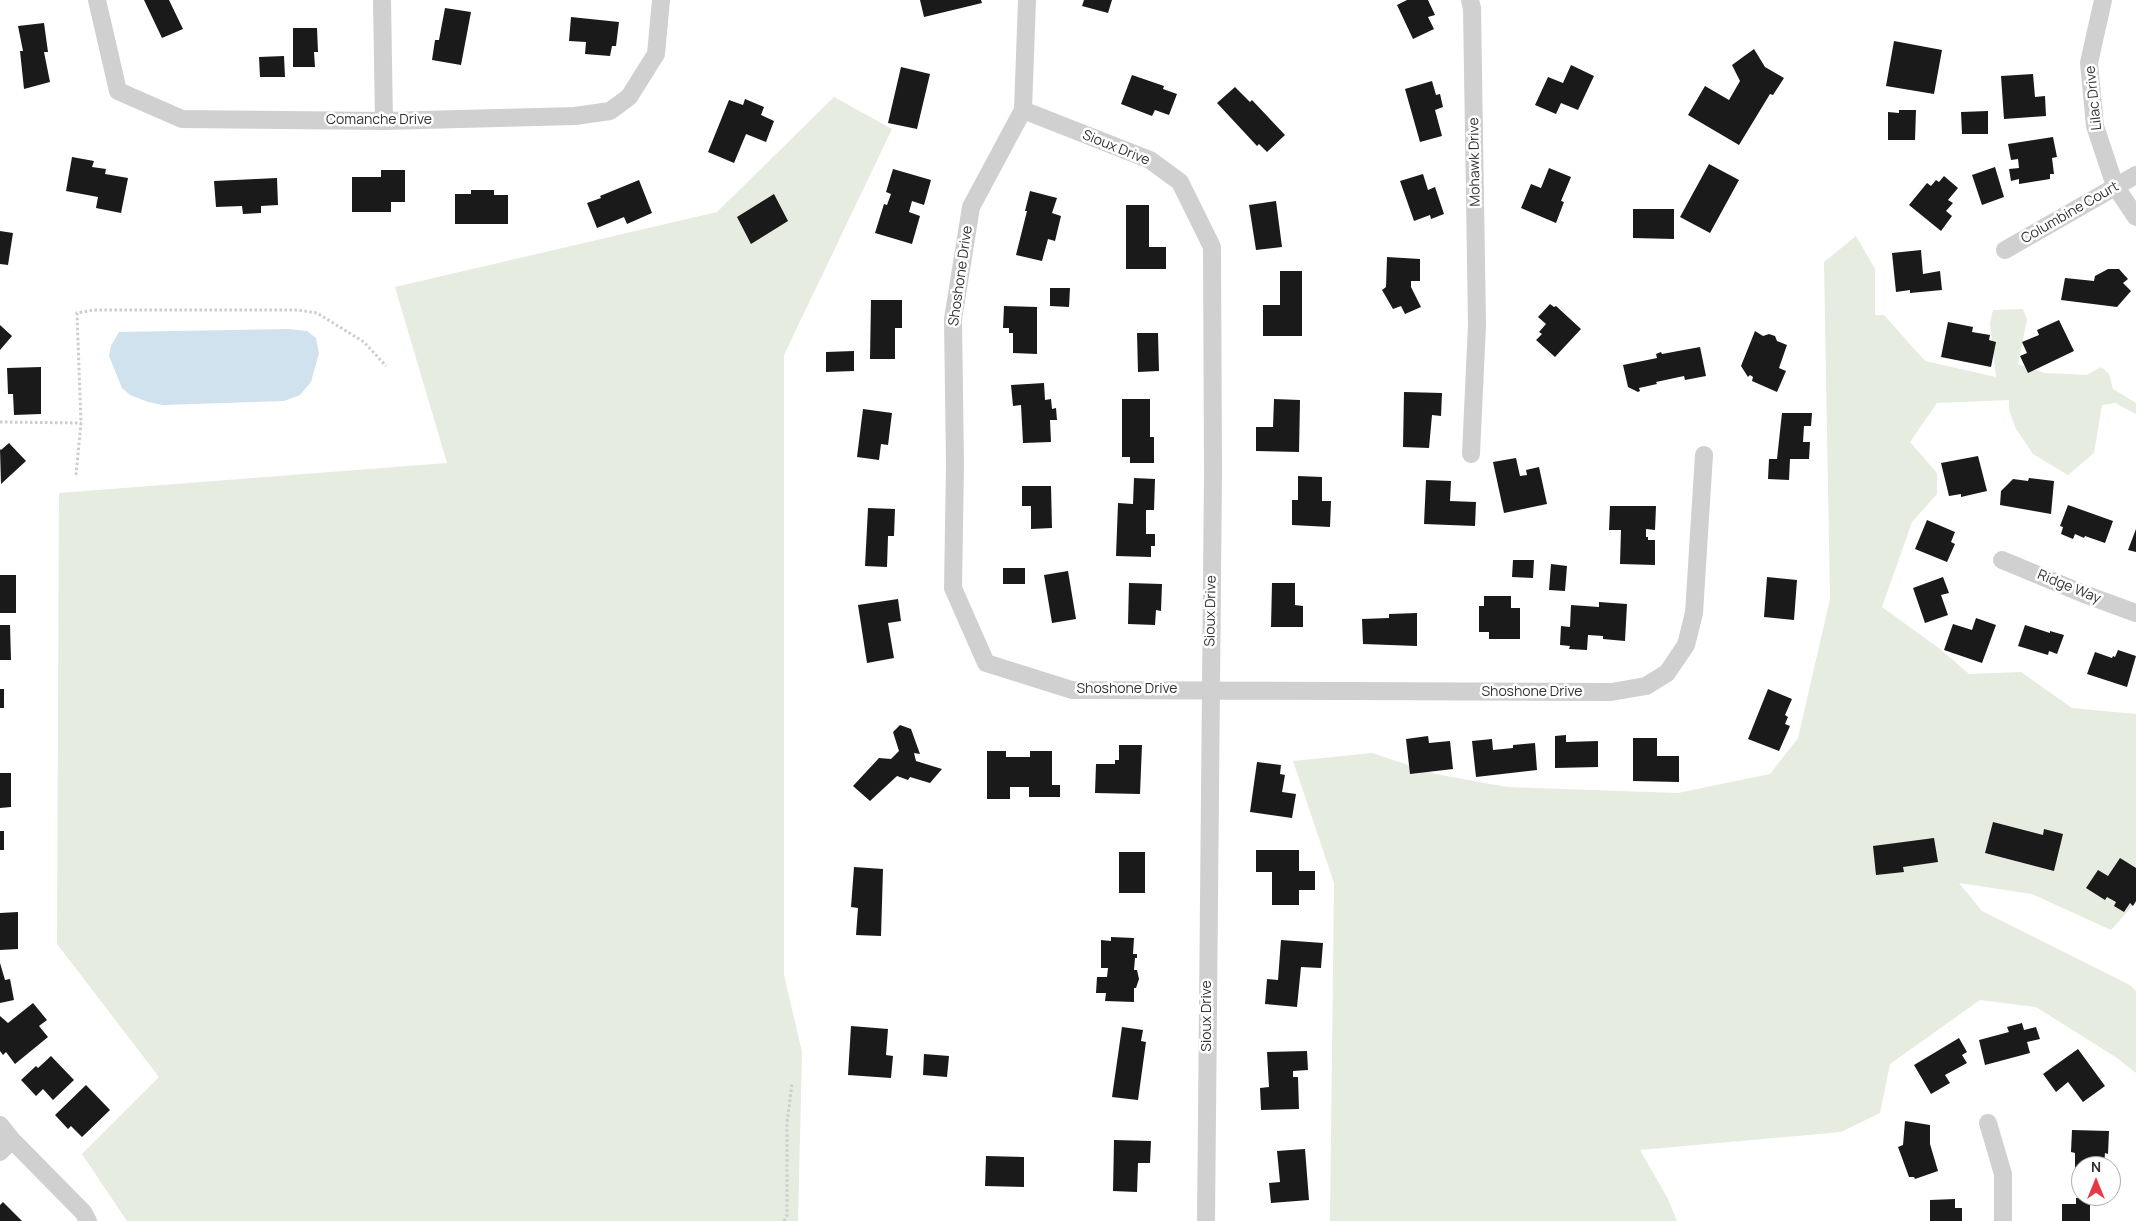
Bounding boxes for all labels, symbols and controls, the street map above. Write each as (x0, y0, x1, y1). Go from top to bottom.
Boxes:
street label: Lilac Drive (2082, 65, 2106, 131)
street label: Comanche Drive (326, 112, 432, 128)
street label: Mohawk Drive (1466, 117, 1484, 207)
street label: Sioux Drive (1080, 127, 1152, 169)
street label: Columbine Court (2018, 178, 2122, 248)
street label: Shoshone Drive (946, 225, 976, 327)
street label: Ridge Way (2035, 567, 2103, 607)
street label: Sioux Drive (1202, 575, 1220, 647)
street label: Shoshone Drive (1076, 681, 1178, 697)
street label: Shoshone Drive (1481, 684, 1583, 700)
street label: Sioux Drive (1199, 980, 1215, 1052)
north arrow (2071, 1156, 2121, 1206)
text: N (2091, 1157, 2101, 1176)

